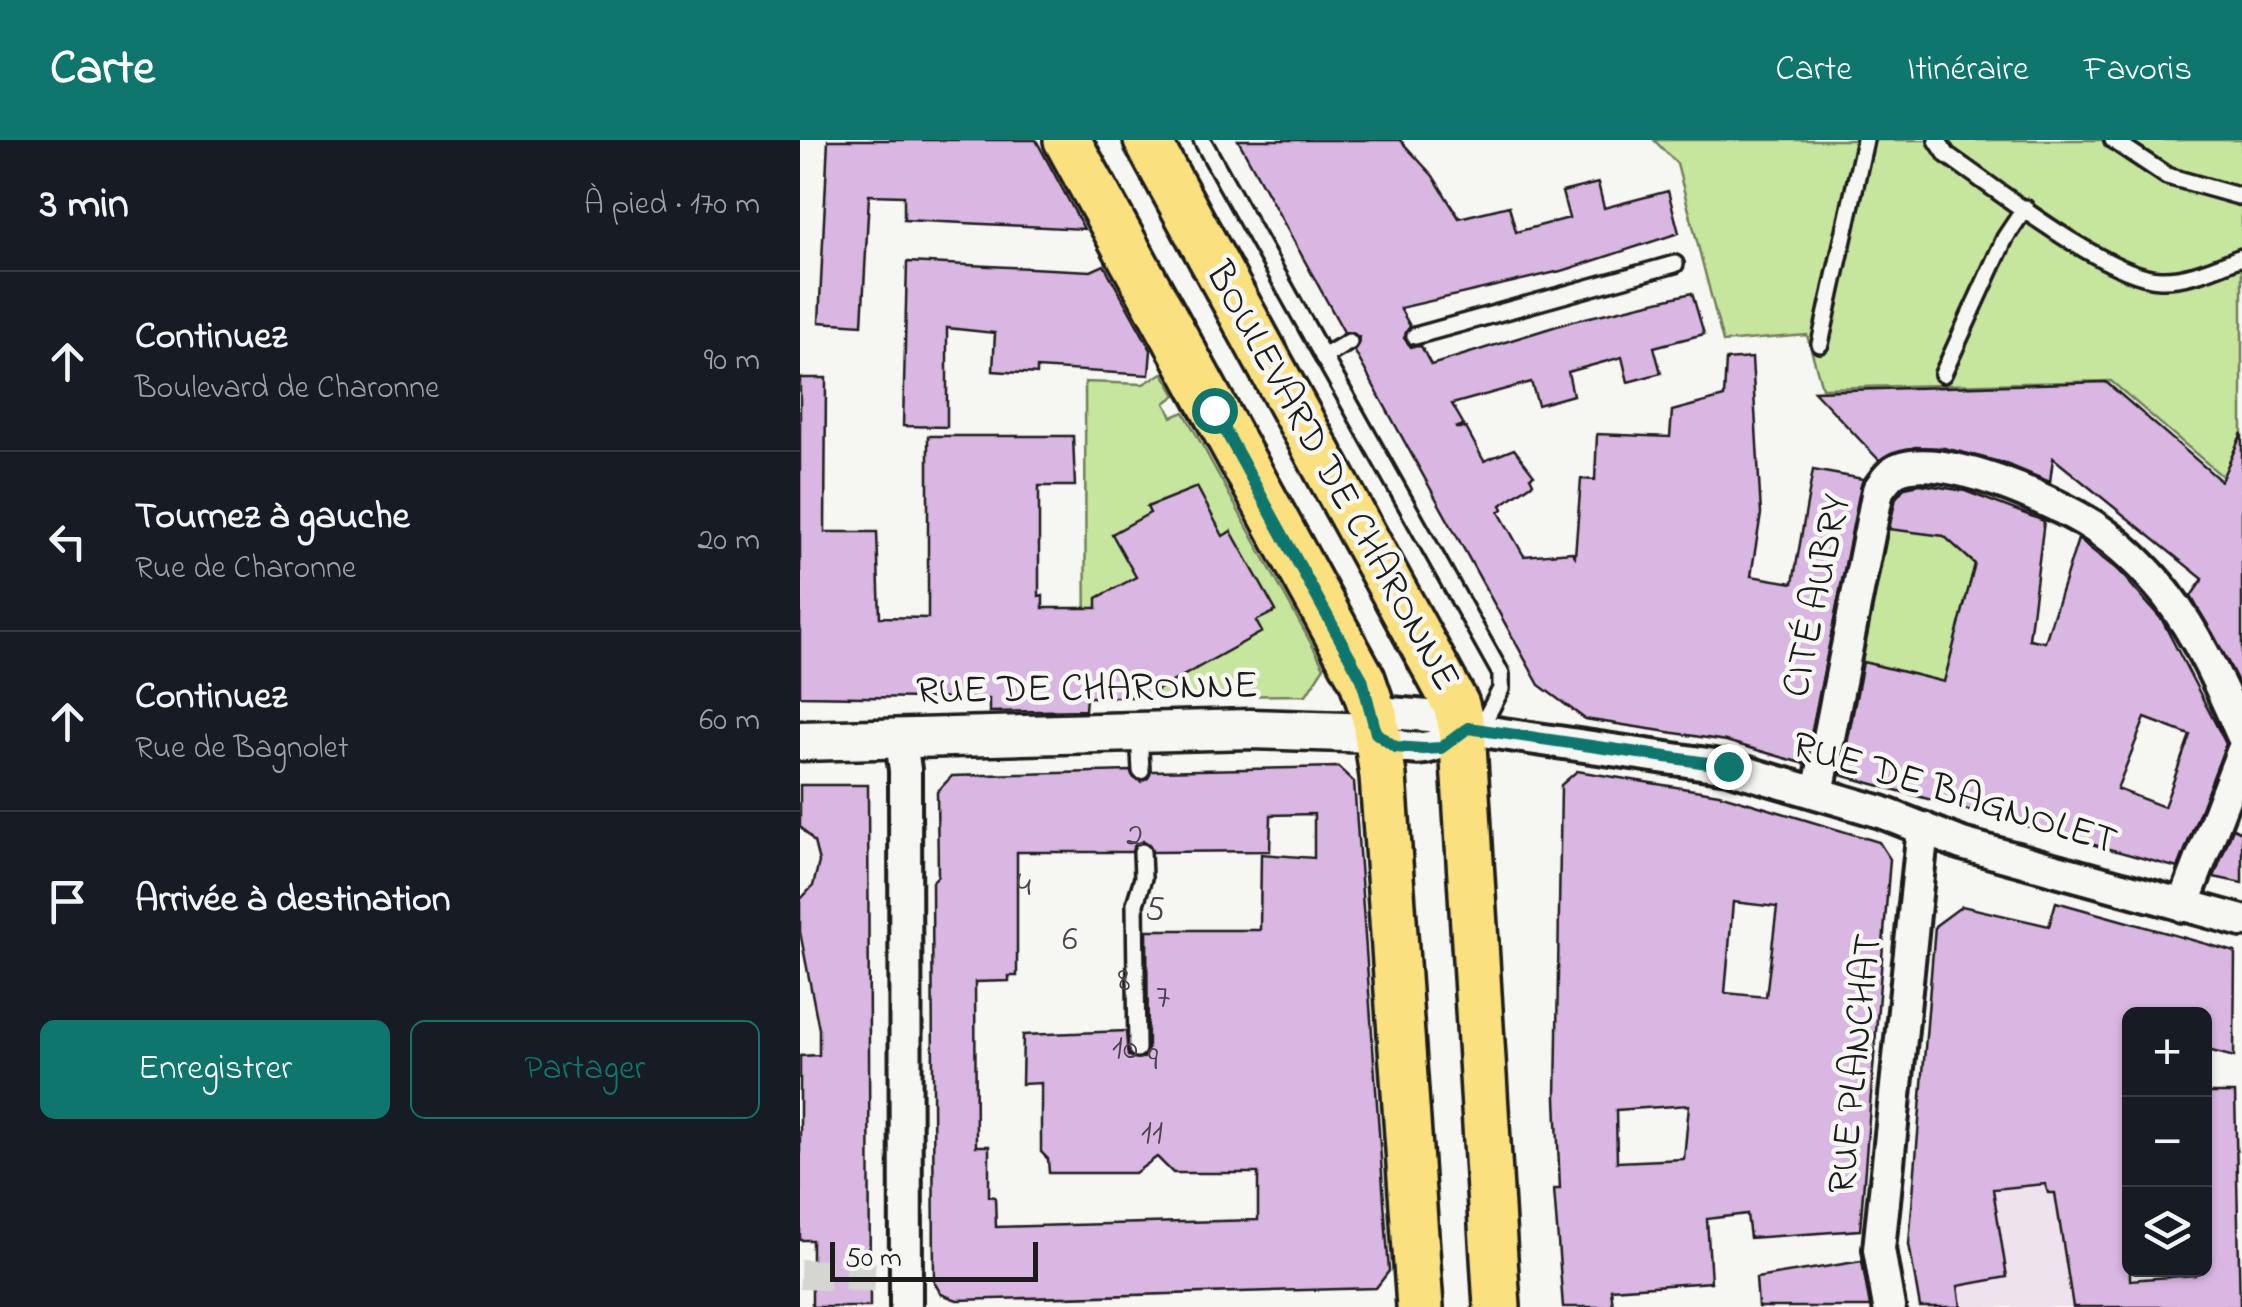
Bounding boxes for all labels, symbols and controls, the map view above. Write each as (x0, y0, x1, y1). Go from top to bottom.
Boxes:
text: Carte (50, 35, 155, 105)
text: Carte (1776, 45, 1852, 96)
text: Itinéraire (1907, 45, 2029, 96)
text: Favoris (2084, 45, 2192, 96)
text: 3 min (40, 175, 129, 236)
text: À pied · 170 m (584, 182, 760, 229)
street label: BOULEVARD DE CHARONNE (1188, 251, 1474, 702)
text: Continuez (135, 310, 287, 366)
icon: ahead (40, 334, 95, 389)
text: 90 m (704, 338, 760, 385)
text: Boulevard de Charonne (135, 366, 439, 413)
route start (1192, 388, 1238, 434)
street label: CITÉ AUBRY (1768, 489, 1868, 703)
text: Tournez à gauche (135, 490, 410, 546)
icon: left (40, 514, 95, 569)
text: 20 m (697, 518, 760, 565)
text: Rue de Charonne (135, 546, 356, 593)
street label: RUE DE CHARONNE (915, 658, 1259, 722)
text: Continuez (135, 670, 287, 726)
icon: ahead (40, 694, 95, 749)
text: 60 m (699, 698, 760, 745)
street label: RUE DE BAGNOLET (1784, 718, 2124, 872)
text: Rue de Bagnolet (135, 726, 349, 773)
route end (1706, 744, 1752, 790)
house number: 2 (1126, 811, 1144, 862)
house number: 4 (1017, 861, 1031, 912)
text: Arrivée à destination (135, 873, 450, 929)
icon: arrive (40, 874, 95, 929)
house number: 5 (1145, 886, 1165, 937)
house number: 6 (1062, 915, 1078, 966)
street label: RUE PLANCHAT (1814, 931, 1900, 1197)
house number: 8 (1117, 956, 1131, 1007)
house number: 7 (1156, 973, 1170, 1024)
map controls (2122, 1007, 2212, 1277)
button: + (2122, 1007, 2212, 1097)
button: Enregistrer (40, 1020, 390, 1119)
button: Partager (410, 1020, 760, 1119)
house number: 10 (1112, 1024, 1138, 1075)
house number: 9 (1148, 1035, 1159, 1086)
button: − (2122, 1097, 2212, 1187)
house number: 11 (1141, 1109, 1163, 1160)
button: layers (2122, 1187, 2212, 1277)
scale bar (830, 1237, 1038, 1282)
text: 50 m (845, 1239, 902, 1280)

